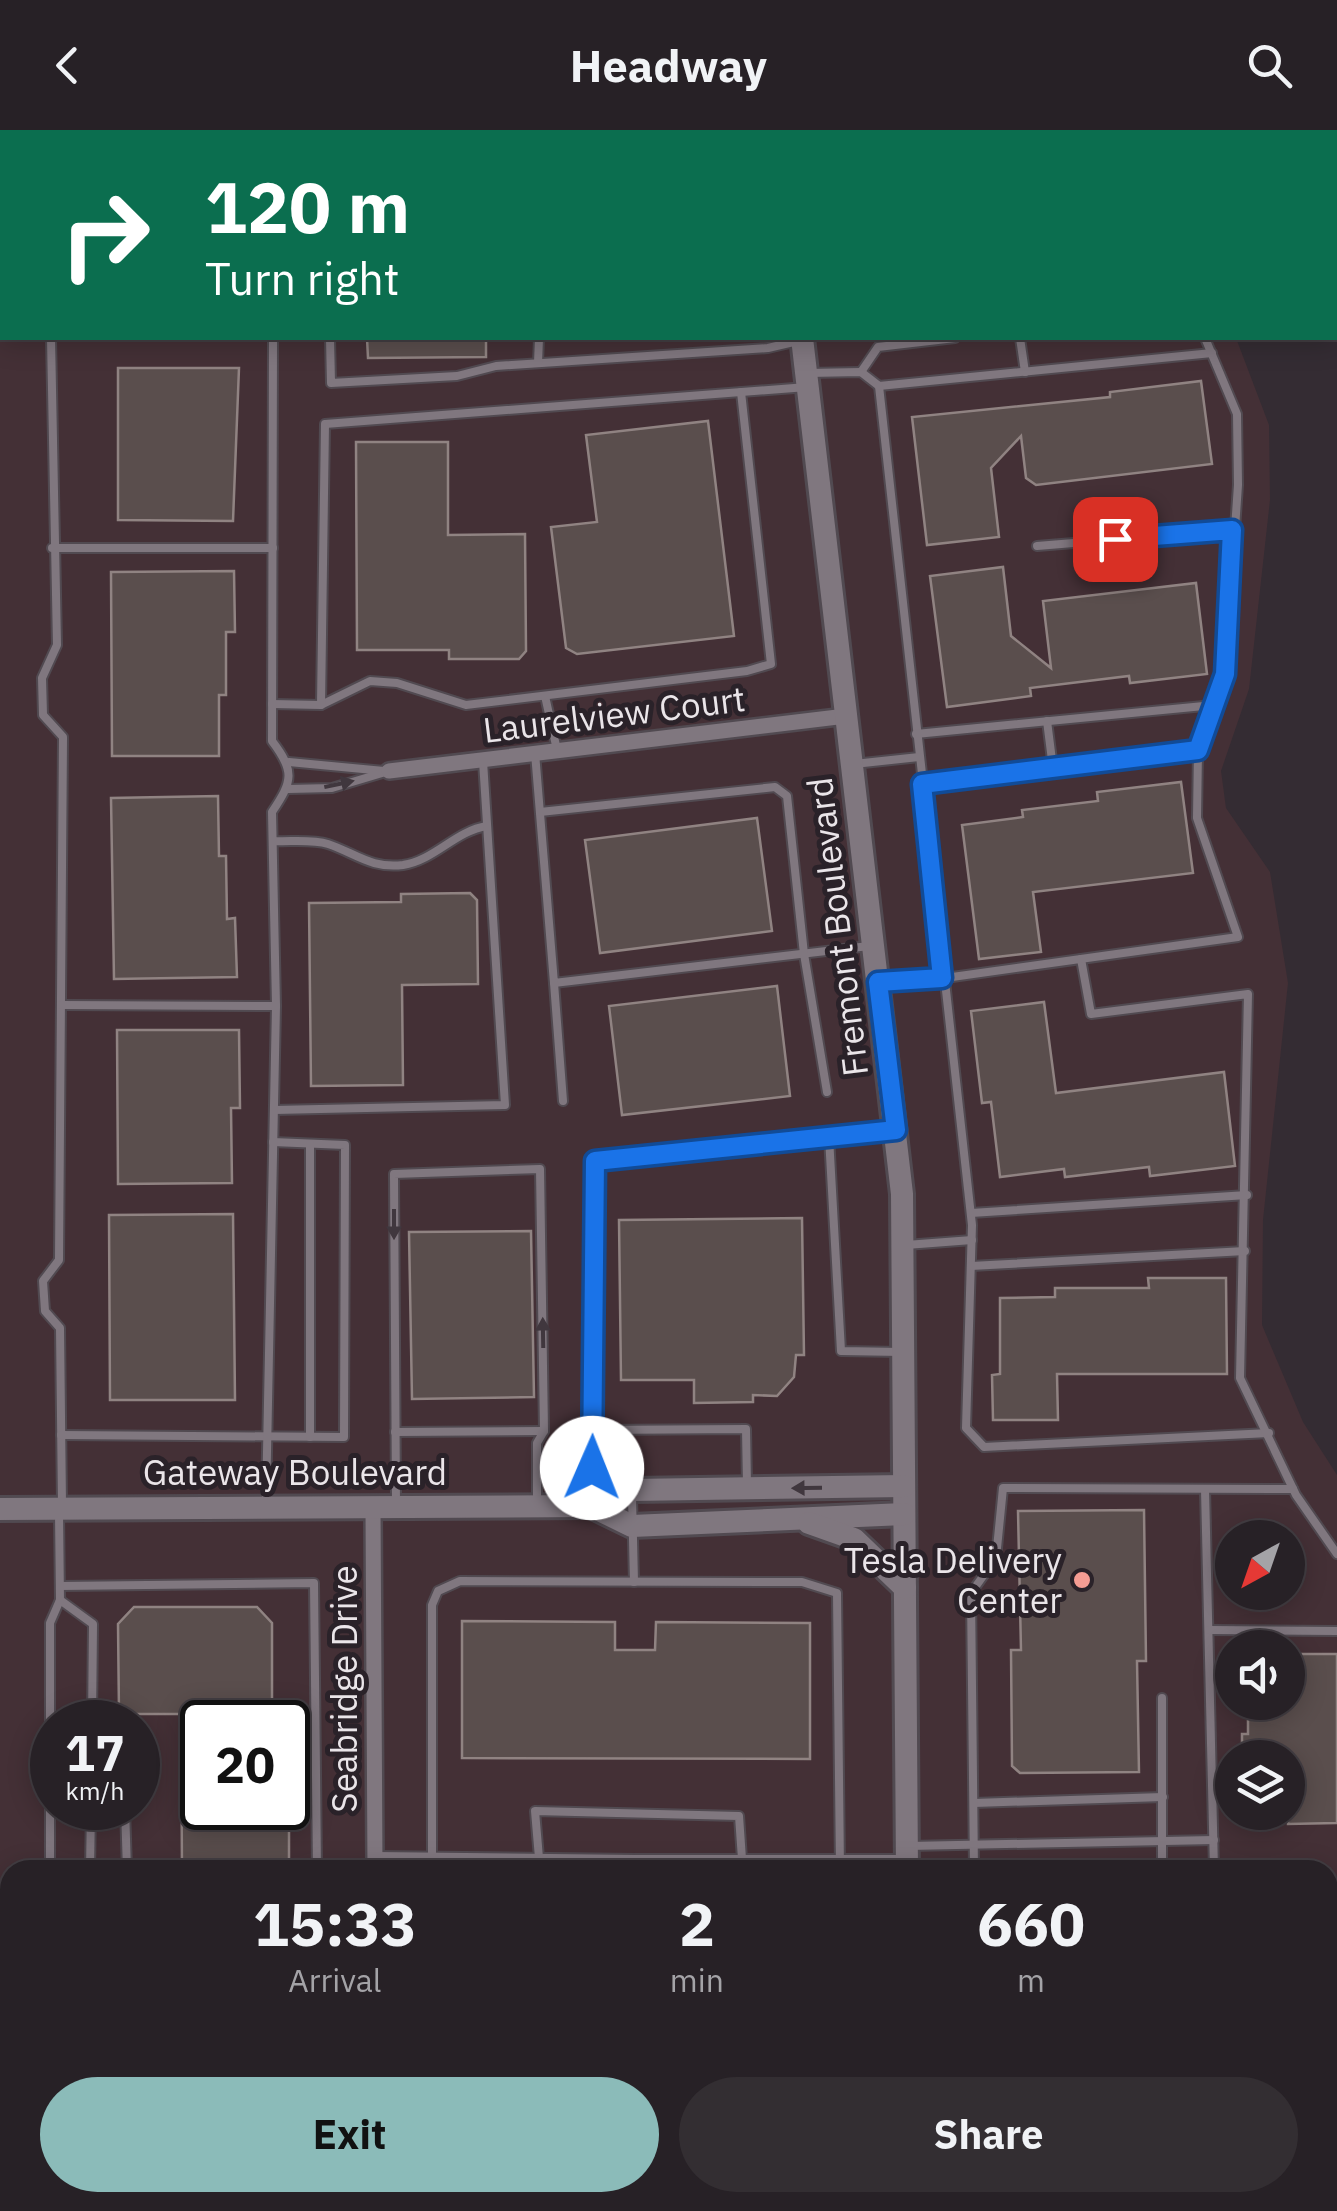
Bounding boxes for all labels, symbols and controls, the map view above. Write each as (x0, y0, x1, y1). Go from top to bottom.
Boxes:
text: Headway (570, 36, 767, 94)
icon: back (40, 38, 95, 93)
icon: search (1242, 38, 1297, 93)
text: 120 m (205, 161, 410, 252)
icon: right (40, 170, 170, 300)
text: Turn right (205, 249, 400, 307)
pin (1073, 497, 1158, 582)
icon: arrive (1088, 512, 1143, 567)
street label: Laurelview Court (480, 675, 748, 753)
street label: Fremont Boulevard (796, 775, 878, 1079)
one-way arrow (324, 776, 355, 791)
one-way arrow (387, 1208, 403, 1240)
one-way arrow (534, 1317, 550, 1349)
position arrow (540, 1416, 644, 1520)
street label: Gateway Boulevard (143, 1449, 447, 1495)
one-way arrow (790, 1481, 822, 1497)
north arrow (1215, 1520, 1305, 1610)
map controls (1215, 1520, 1305, 1830)
place label: Tesla Delivery Center (844, 1537, 1062, 1623)
street label: Seabridge Drive (321, 1565, 367, 1813)
marker: Tesla Delivery Center (1071, 1569, 1093, 1591)
button: sound (1215, 1630, 1305, 1720)
speed limit sign: 20 (180, 1700, 310, 1830)
text: 17 (65, 1720, 125, 1785)
button: layers (1215, 1740, 1305, 1830)
text: km/h (66, 1774, 124, 1807)
text: 15:33 (253, 1884, 417, 1963)
text: 2 (679, 1884, 715, 1963)
text: 660 (977, 1884, 1085, 1963)
text: Arrival (288, 1959, 382, 2001)
text: min (670, 1959, 724, 2001)
text: m (1017, 1959, 1045, 2001)
button: Exit (40, 2077, 659, 2192)
button: Share (679, 2077, 1298, 2192)

